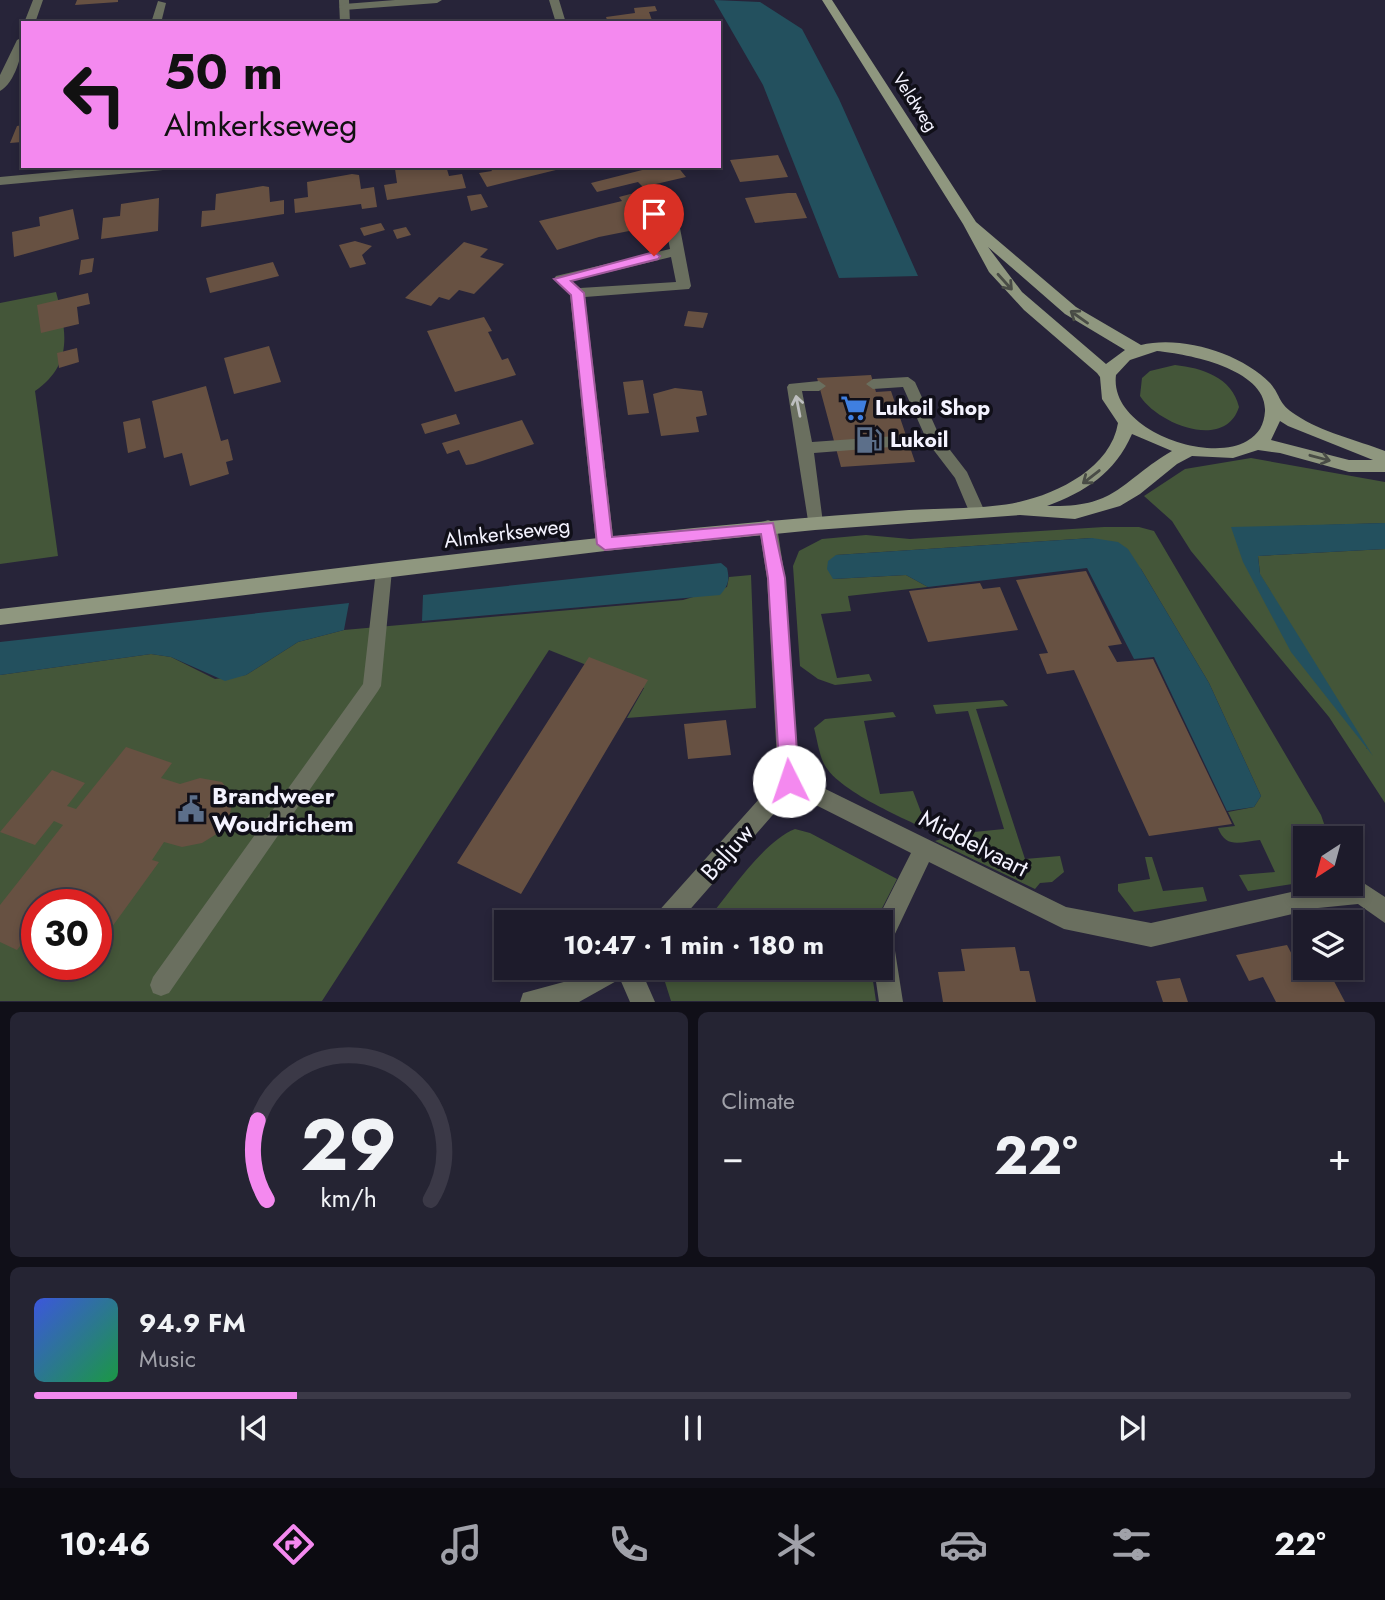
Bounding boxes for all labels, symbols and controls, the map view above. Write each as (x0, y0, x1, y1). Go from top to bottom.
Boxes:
text: 50 m (164, 37, 283, 107)
icon: left (49, 49, 140, 140)
street label: Veldweg (886, 67, 944, 137)
text: Almkerkseweg (164, 102, 357, 148)
pin (624, 184, 684, 256)
icon: arrive (635, 195, 673, 233)
one-way arrow (997, 273, 1013, 291)
one-way arrow (1070, 310, 1089, 324)
supermarket icon: Lukoil Shop (839, 393, 869, 423)
place label: Lukoil Shop (875, 393, 990, 423)
one-way arrow (790, 395, 804, 418)
fuel station icon: Lukoil (854, 425, 884, 455)
place label: Lukoil (890, 425, 948, 455)
one-way arrow (1308, 452, 1330, 465)
one-way arrow (1083, 470, 1101, 485)
street label: Almkerkseweg (442, 510, 572, 556)
position arrow (752, 744, 826, 818)
place label: Brandweer Woudrichem (212, 778, 354, 841)
public building icon: Brandweer Woudrichem (176, 794, 206, 824)
street label: Middelvaart (913, 800, 1035, 886)
street label: Baljuw (692, 815, 762, 888)
north arrow (1293, 826, 1363, 896)
map controls (1293, 826, 1363, 980)
speed limit sign: 30 (21, 889, 112, 980)
button: layers (1293, 910, 1363, 980)
text: 10:47 · 1 min · 180 m (563, 926, 824, 964)
text: Climate (722, 1084, 795, 1118)
text: 29 (301, 1093, 397, 1198)
text: 22° (994, 1118, 1078, 1194)
text: − (722, 1129, 744, 1184)
text: + (1328, 1129, 1351, 1184)
text: km/h (320, 1180, 377, 1216)
text: 94.9 FM (139, 1304, 246, 1342)
text: Music (139, 1342, 196, 1376)
icon: previous (235, 1409, 273, 1447)
icon: pause (674, 1409, 712, 1447)
icon: next (1113, 1409, 1151, 1447)
icon: directions (269, 1520, 318, 1569)
icon: music (437, 1520, 486, 1569)
icon: phone (604, 1520, 653, 1569)
icon: climate (772, 1520, 821, 1569)
icon: car (939, 1520, 988, 1569)
icon: filters (1107, 1520, 1156, 1569)
text: 10:46 (59, 1521, 151, 1567)
text: 22° (1274, 1521, 1326, 1567)

